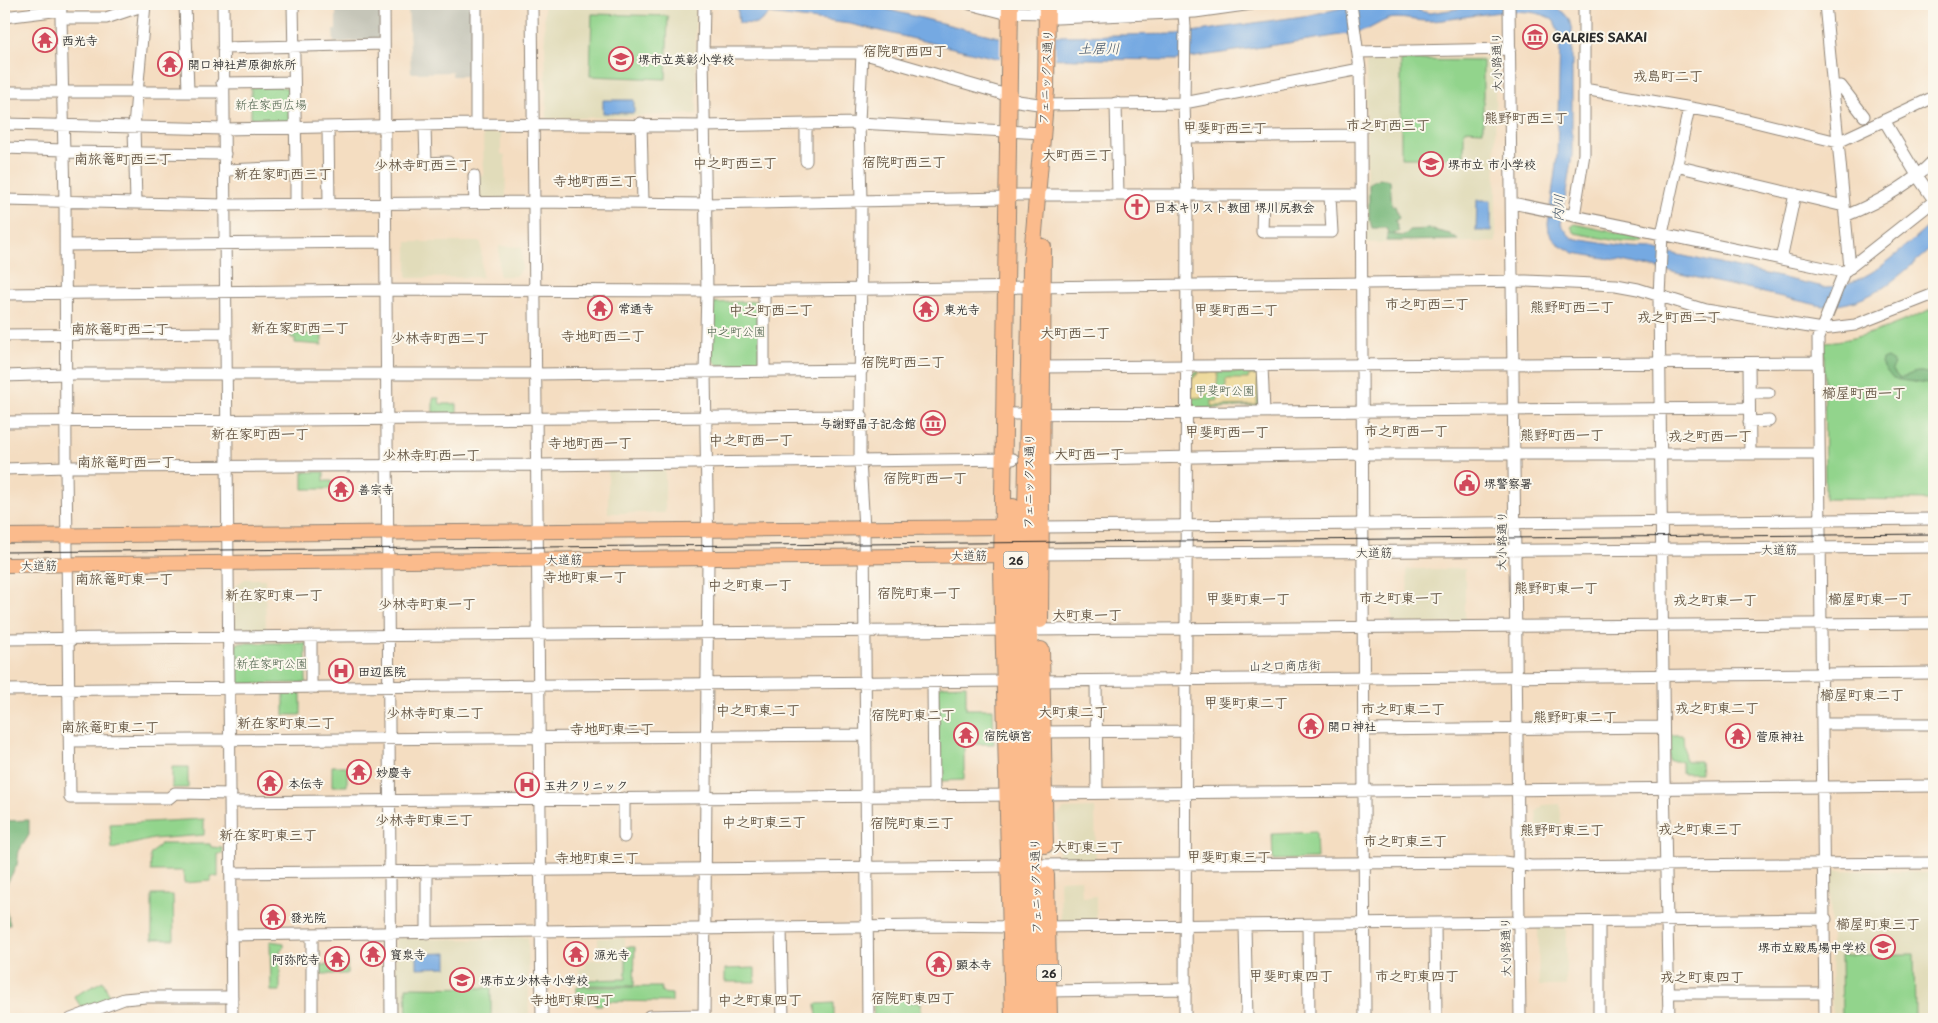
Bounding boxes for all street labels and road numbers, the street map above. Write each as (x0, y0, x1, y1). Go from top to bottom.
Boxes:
street label: フェニックス通り (1034, 29, 1056, 125)
street label: 大小路通り (1486, 32, 1506, 92)
street label: フェニックス通り (1018, 433, 1038, 529)
street label: 大小路通り (1491, 511, 1511, 571)
street label: 大道筋 (1761, 540, 1797, 558)
street label: 大道筋 (1356, 543, 1392, 561)
street label: 大道筋 (951, 546, 987, 564)
street label: 大道筋 (546, 550, 582, 568)
road number: 26 (1004, 552, 1028, 568)
street label: 大道筋 (21, 556, 57, 574)
street label: 山之口商店街 (1249, 655, 1321, 675)
street label: フェニックス通り (1025, 838, 1045, 934)
street label: 大小路通り (1495, 917, 1515, 977)
road number: 26 (1036, 964, 1062, 981)

